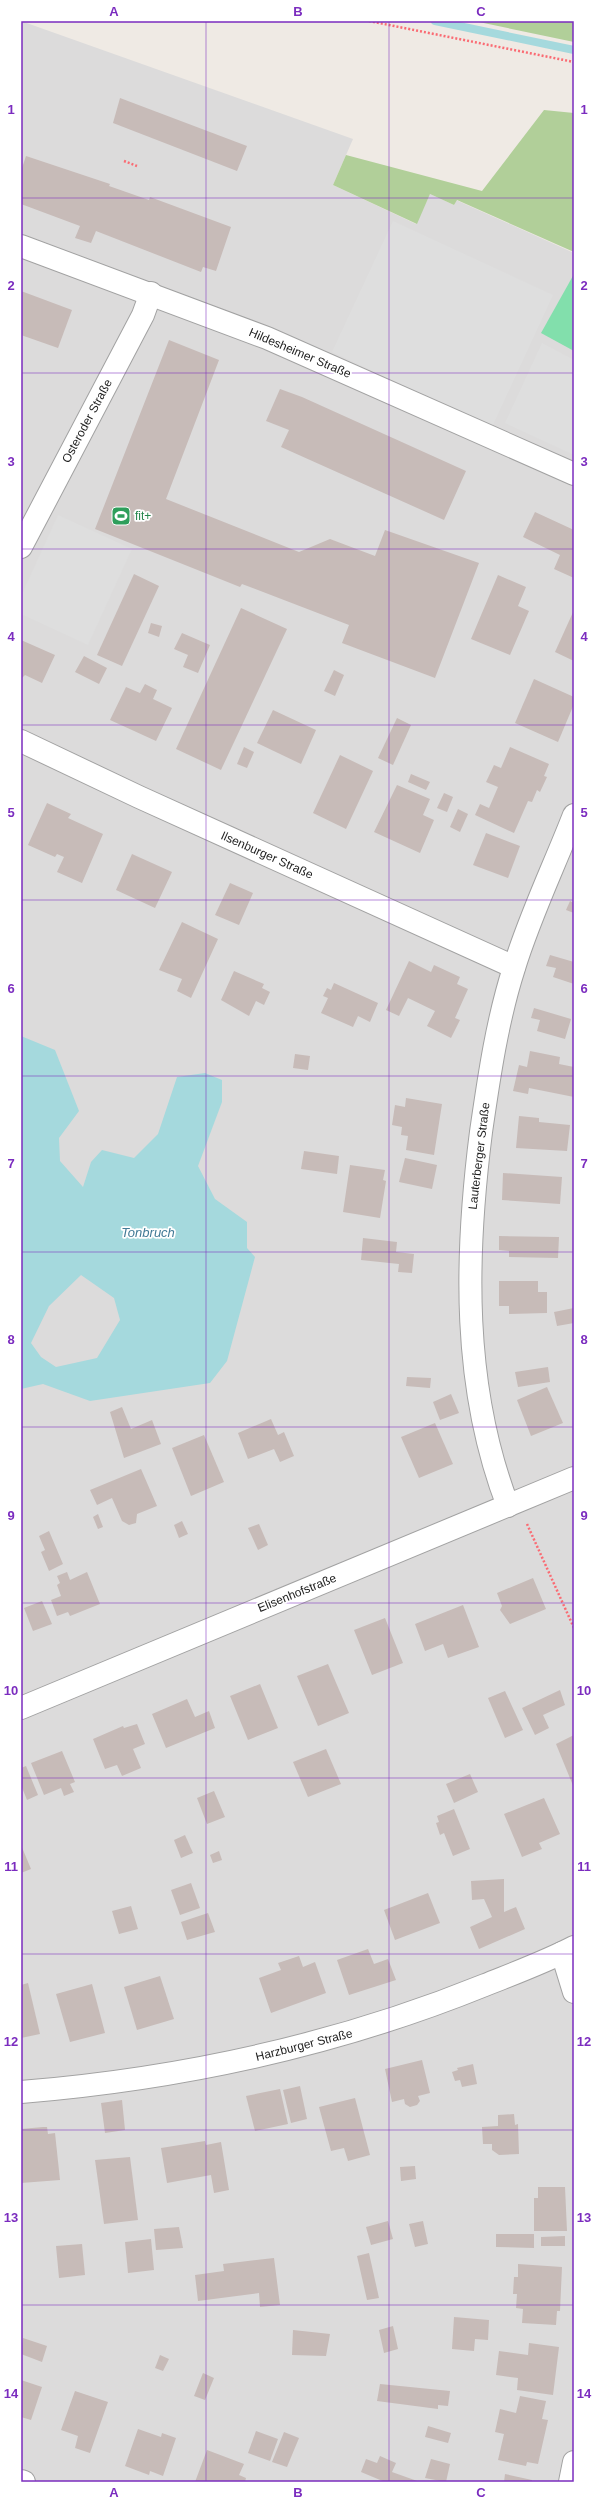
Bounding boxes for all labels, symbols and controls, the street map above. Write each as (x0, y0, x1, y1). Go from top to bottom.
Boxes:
text: A (109, 4, 119, 19)
text: B (293, 4, 303, 19)
text: C (476, 4, 486, 19)
text: 1 (7, 102, 15, 117)
text: 1 (580, 102, 588, 117)
text: 2 (7, 278, 15, 293)
text: 2 (580, 278, 588, 293)
street label: Hildesheimer Straße (247, 325, 353, 381)
street label: Osteroder Straße (59, 377, 115, 465)
text: 3 (7, 454, 15, 469)
text: 3 (580, 454, 588, 469)
sports icon: fit+ (110, 505, 132, 527)
place label: fit+ (135, 509, 151, 523)
text: 4 (7, 629, 15, 644)
text: 4 (580, 629, 588, 644)
text: 5 (7, 805, 15, 820)
text: 5 (580, 805, 588, 820)
street label: Ilsenburger Straße (219, 828, 316, 882)
text: 6 (7, 981, 15, 996)
text: 6 (580, 981, 588, 996)
street label: Lauterberger Straße (465, 1101, 493, 1210)
text: 7 (7, 1156, 15, 1171)
text: 7 (580, 1156, 588, 1171)
water label: Tonbruch (121, 1225, 175, 1240)
text: 8 (7, 1332, 15, 1347)
text: 8 (580, 1332, 588, 1347)
text: 9 (7, 1508, 15, 1523)
text: 9 (580, 1508, 588, 1523)
street label: Elisenhofstraße (256, 1571, 339, 1615)
text: 10 (4, 1683, 18, 1698)
text: 10 (577, 1683, 591, 1698)
text: 11 (4, 1859, 18, 1874)
text: 11 (577, 1859, 591, 1874)
street label: Harzburger Straße (254, 2026, 354, 2064)
text: 12 (4, 2034, 18, 2049)
text: 12 (577, 2034, 591, 2049)
text: 13 (4, 2210, 18, 2225)
text: 13 (577, 2210, 591, 2225)
text: 14 (4, 2386, 19, 2401)
text: 14 (577, 2386, 592, 2401)
text: A (109, 2485, 119, 2500)
text: B (293, 2485, 303, 2500)
text: C (476, 2485, 486, 2500)

